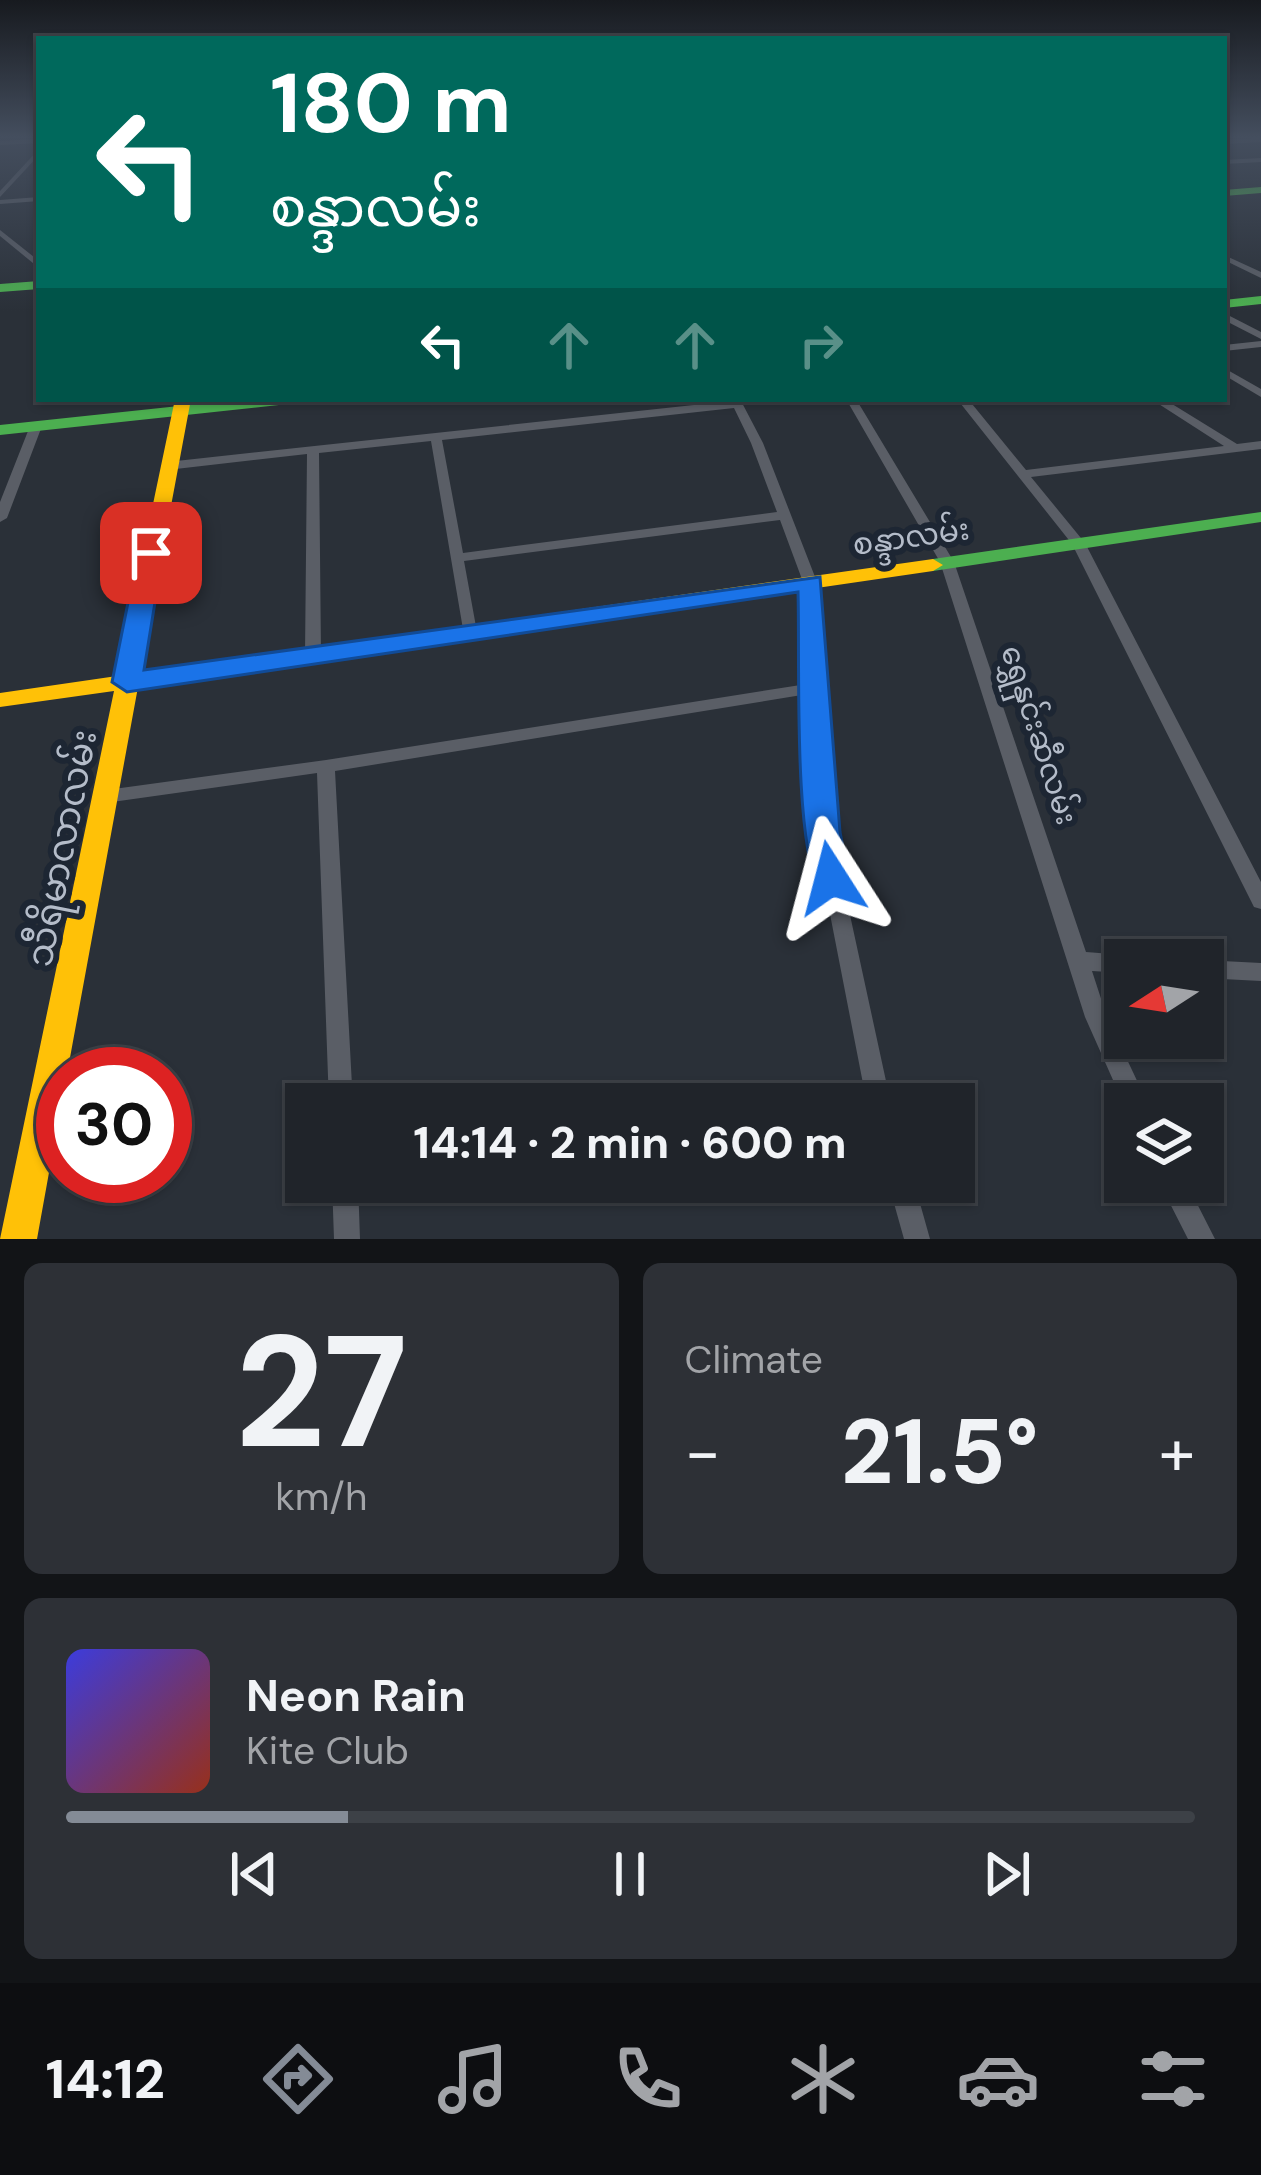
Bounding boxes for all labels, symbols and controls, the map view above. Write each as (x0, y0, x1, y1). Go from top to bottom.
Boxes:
text: 180 m (270, 49, 512, 158)
icon: left (72, 84, 228, 240)
text: စန္ဒာလမ်း (270, 172, 481, 243)
icon: left (410, 312, 476, 378)
icon: ahead (536, 312, 602, 378)
icon: ahead (662, 312, 728, 378)
icon: right (788, 312, 854, 378)
pin (100, 502, 202, 604)
street label: စန္ဒာလမ်း (850, 507, 973, 571)
icon: arrive (118, 520, 184, 586)
street label: ရွှေနှင်းဆီလမ်း (986, 640, 1089, 831)
street label: သီရိမာလာလမ်း (15, 725, 113, 972)
position arrow (768, 815, 894, 941)
north arrow (1104, 939, 1224, 1059)
map controls (1104, 939, 1224, 1203)
speed limit sign: 30 (36, 1047, 192, 1203)
button: layers (1104, 1083, 1224, 1203)
text: 14:14 · 2 min · 600 m (413, 1113, 847, 1172)
text: 27 (235, 1291, 408, 1494)
text: Climate (685, 1334, 823, 1385)
text: 21.5° (841, 1394, 1038, 1511)
text: − (685, 1410, 721, 1495)
text: + (1159, 1410, 1195, 1495)
text: km/h (275, 1471, 367, 1522)
text: Neon Rain (246, 1666, 466, 1725)
text: Kite Club (246, 1725, 409, 1776)
icon: previous (221, 1841, 287, 1907)
icon: pause (597, 1841, 663, 1907)
icon: next (974, 1841, 1040, 1907)
icon: directions (256, 2037, 340, 2121)
icon: music (431, 2037, 515, 2121)
icon: phone (606, 2037, 690, 2121)
icon: climate (781, 2037, 865, 2121)
icon: car (956, 2037, 1040, 2121)
icon: filters (1131, 2037, 1215, 2121)
text: 14:12 (46, 2044, 165, 2115)

